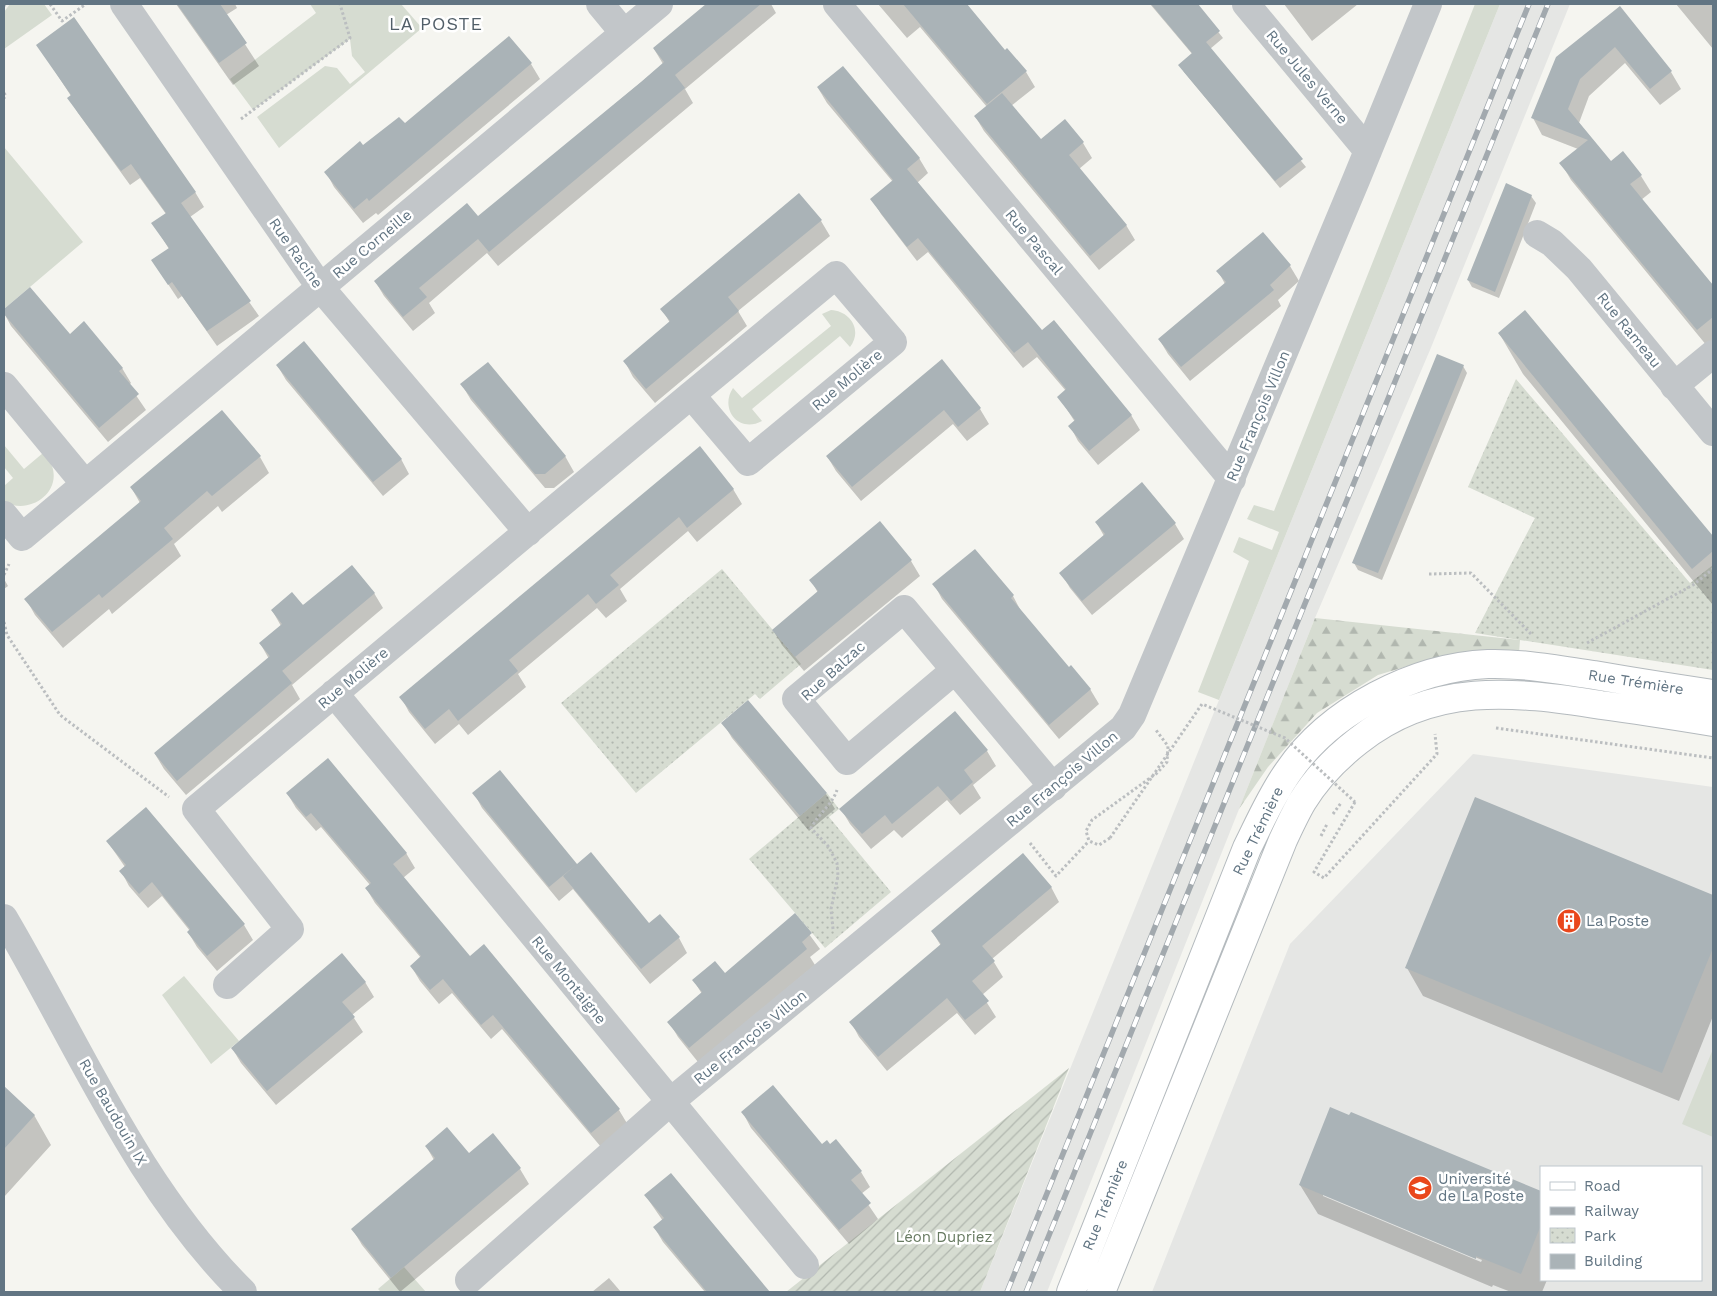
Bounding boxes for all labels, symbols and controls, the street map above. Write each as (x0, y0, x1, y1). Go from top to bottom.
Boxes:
district label: LA POSTE (389, 13, 483, 34)
street label: Rue Jules Verne (1262, 26, 1352, 128)
street label: Rue Corneille (329, 206, 415, 282)
street label: Rue Pascal (1001, 206, 1067, 279)
street label: Rue Racine (265, 214, 327, 292)
street label: Rue Rameau (1593, 289, 1665, 371)
street label: Rue Molière (808, 345, 886, 415)
street label: Rue François Villon (1222, 348, 1294, 484)
street label: Rue Balzac (797, 637, 869, 705)
street label: Rue Molière (314, 643, 392, 713)
street label: Rue Trémière (1587, 666, 1685, 698)
street label: Rue François Villon (1003, 727, 1121, 831)
street label: Rue Trémière (1229, 784, 1287, 878)
building icon: La Poste (1556, 908, 1582, 934)
place label: La Poste (1586, 912, 1649, 930)
street label: Rue Montaigne (528, 932, 610, 1028)
street label: Rue François Villon (690, 986, 810, 1088)
street label: Rue Baudouin IX (75, 1056, 151, 1168)
street label: Rue Trémière (1079, 1157, 1131, 1253)
legend (1540, 1166, 1702, 1281)
place label: Université de La Poste (1438, 1170, 1524, 1205)
school or university icon: Université de La Poste (1407, 1175, 1433, 1201)
text: Road (1584, 1177, 1621, 1195)
text: Railway (1584, 1202, 1639, 1220)
text: Park (1584, 1227, 1617, 1245)
park label: Léon Dupriez (895, 1228, 993, 1246)
text: Building (1584, 1252, 1642, 1270)

